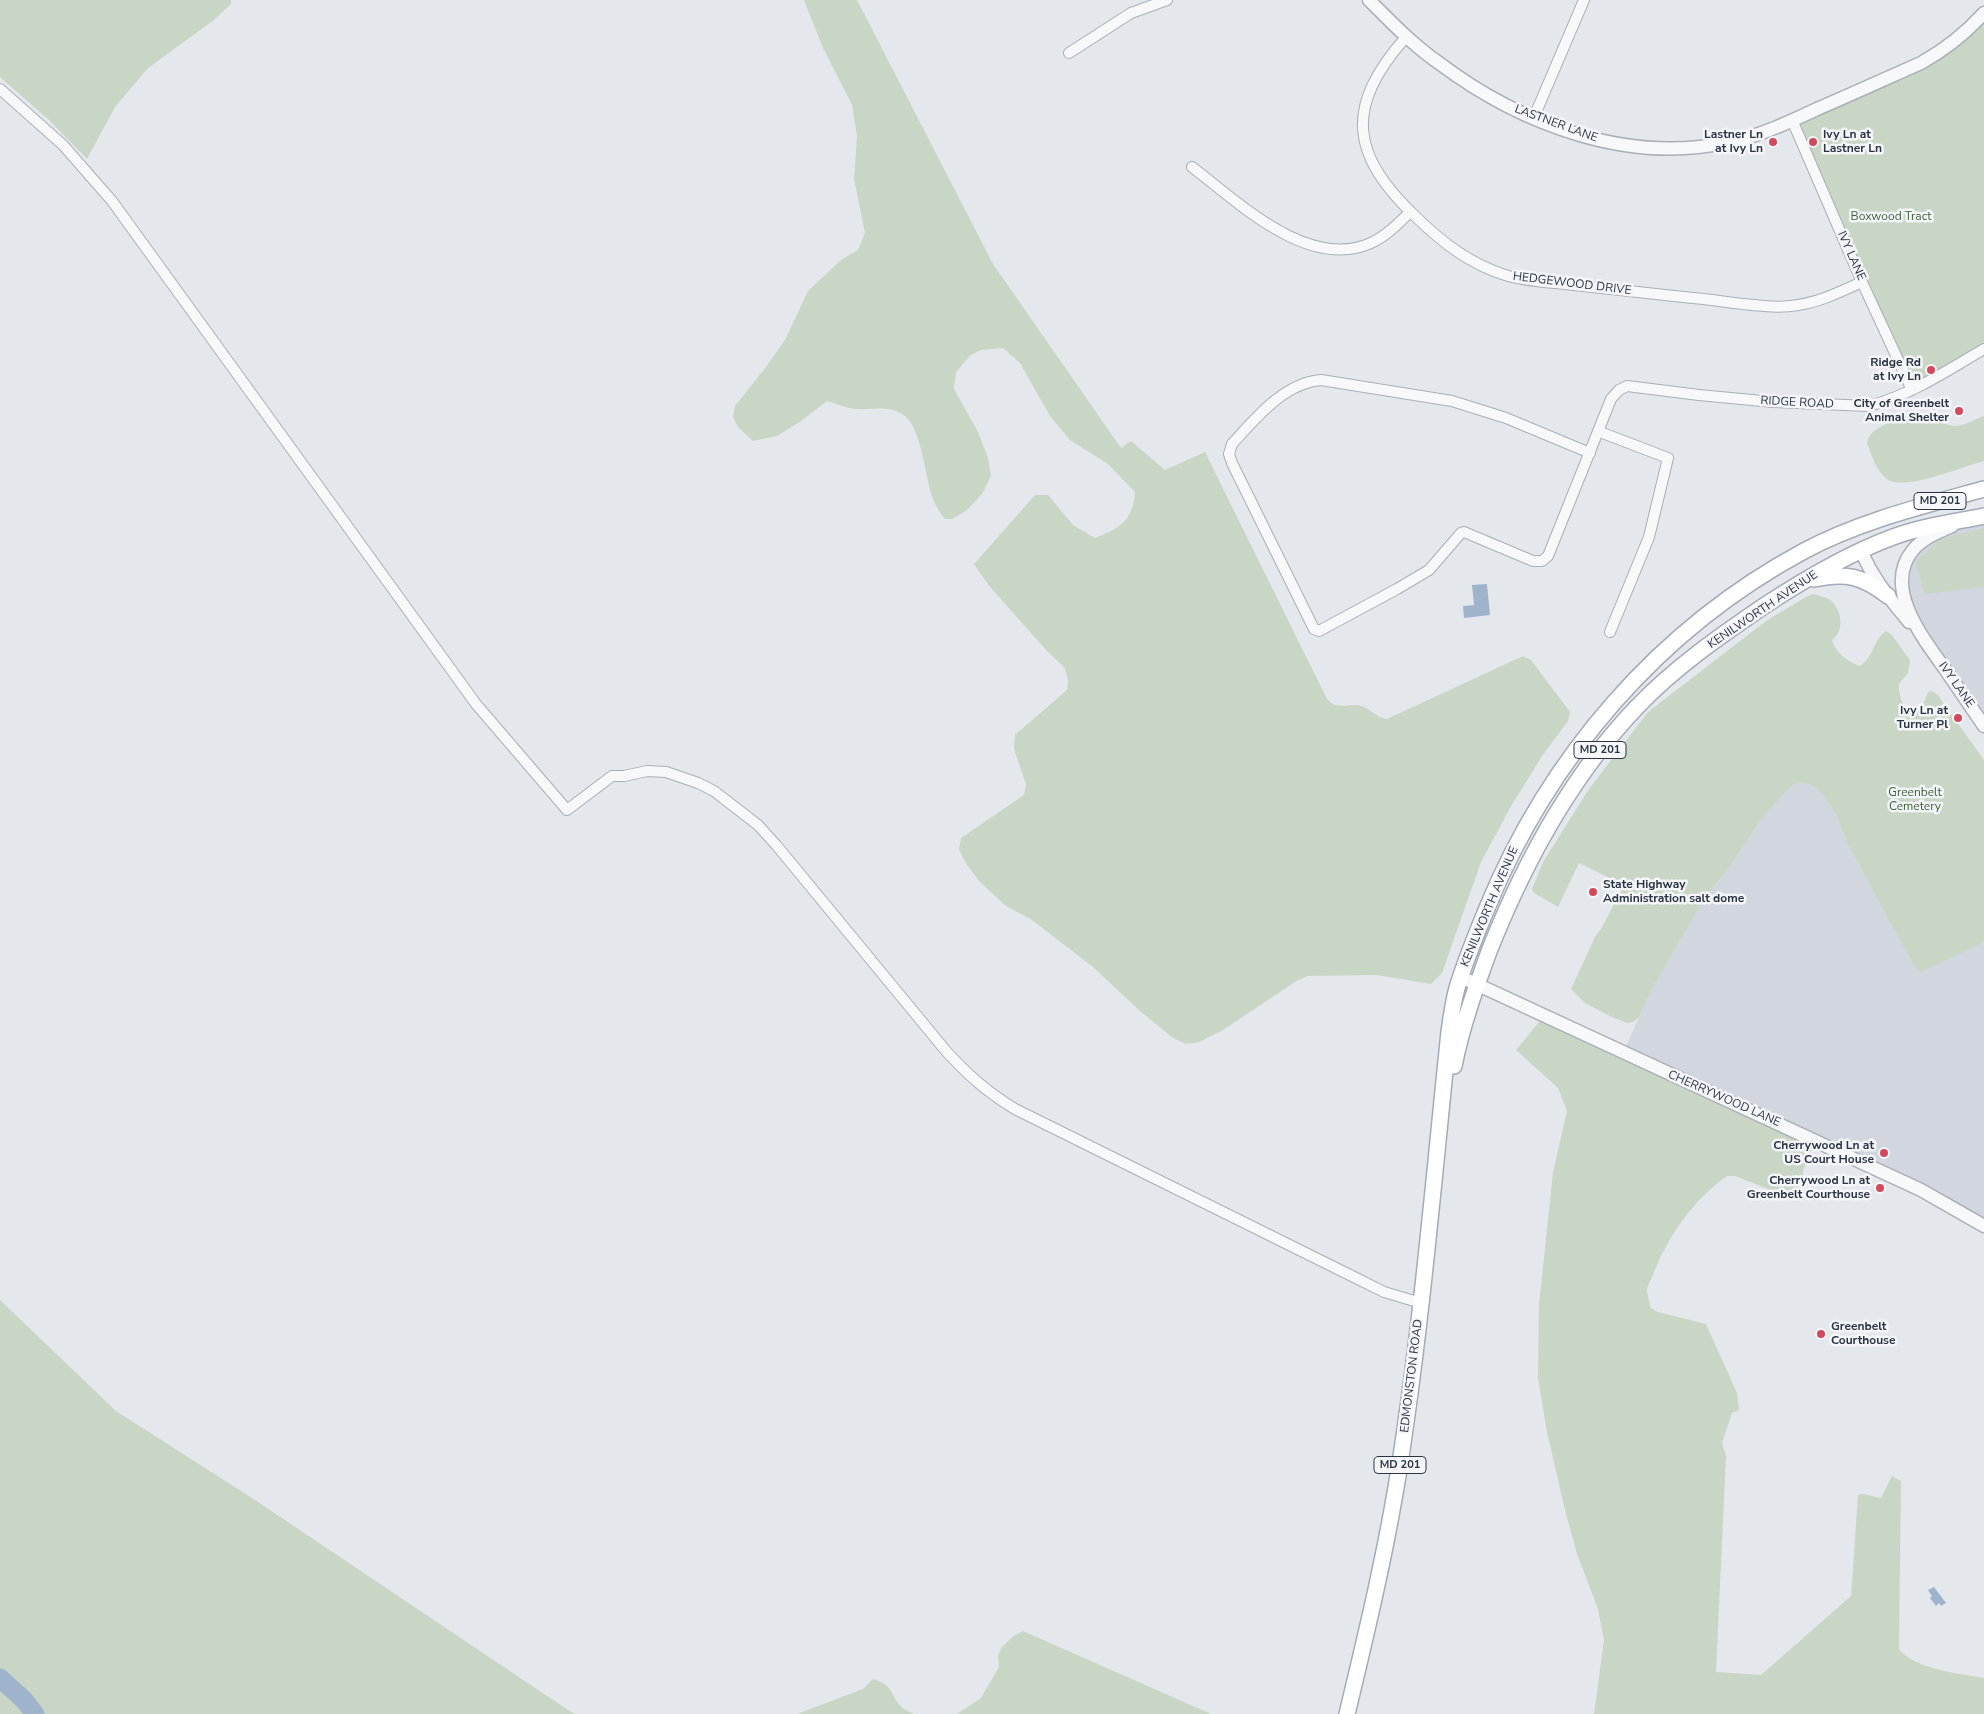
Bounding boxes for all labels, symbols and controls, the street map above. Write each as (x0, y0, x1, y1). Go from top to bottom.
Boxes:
street label: LASTNER LANE (1513, 102, 1599, 146)
place label: Lastner Ln at Ivy Ln (1704, 128, 1763, 156)
place label: Ivy Ln at Lastner Ln (1823, 128, 1882, 156)
marker: Lastner Ln at Ivy Ln (1767, 136, 1779, 148)
marker: Ivy Ln at Lastner Ln (1807, 136, 1819, 148)
park label: Boxwood Tract (1851, 210, 1931, 224)
street label: IVY LANE (1834, 229, 1868, 283)
street label: HEDGEWOOD DRIVE (1512, 270, 1632, 298)
place label: Ridge Rd at Ivy Ln (1870, 356, 1921, 384)
marker: Ridge Rd at Ivy Ln (1925, 364, 1937, 376)
street label: RIDGE ROAD (1760, 394, 1834, 412)
place label: City of Greenbelt Animal Shelter (1854, 397, 1949, 425)
marker: City of Greenbelt Animal Shelter (1953, 405, 1965, 417)
road number: MD 201 (1914, 492, 1966, 510)
street label: KENILWORTH AVENUE (1705, 568, 1821, 652)
street label: IVY LANE (1935, 659, 1977, 711)
place label: Ivy Ln at Turner Pl (1897, 704, 1948, 732)
marker: Ivy Ln at Turner Pl (1952, 712, 1964, 724)
road number: MD 201 (1574, 742, 1626, 758)
park label: Greenbelt Cemetery (1888, 786, 1942, 814)
street label: KENILWORTH AVENUE (1458, 845, 1522, 969)
place label: State Highway Administration salt dome (1603, 878, 1744, 906)
marker: State Highway Administration salt dome (1587, 886, 1599, 898)
street label: CHERRYWOOD LANE (1665, 1068, 1783, 1130)
place label: Cherrywood Ln at US Court House (1773, 1139, 1874, 1167)
marker: Cherrywood Ln at US Court House (1878, 1147, 1890, 1159)
place label: Cherrywood Ln at Greenbelt Courthouse (1747, 1174, 1870, 1202)
marker: Cherrywood Ln at Greenbelt Courthouse (1874, 1182, 1886, 1194)
street label: EDMONSTON ROAD (1398, 1319, 1426, 1433)
place label: Greenbelt Courthouse (1831, 1320, 1895, 1348)
marker: Greenbelt Courthouse (1815, 1328, 1827, 1340)
road number: MD 201 (1374, 1456, 1426, 1474)

